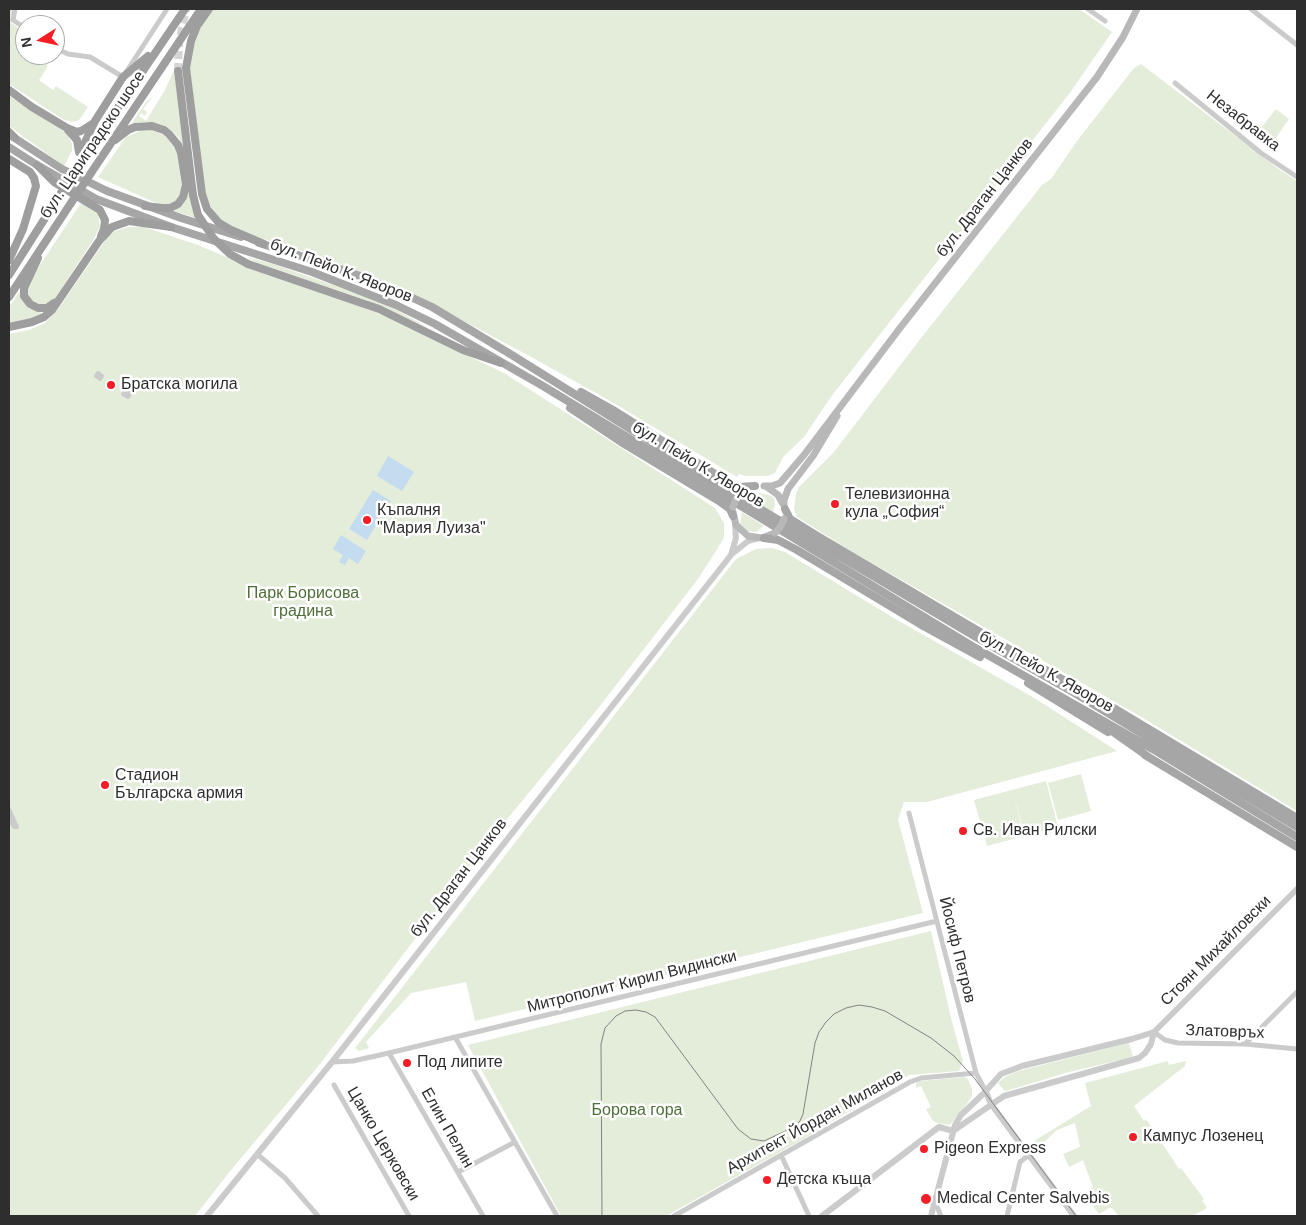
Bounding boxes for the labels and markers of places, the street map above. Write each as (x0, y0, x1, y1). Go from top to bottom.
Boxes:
place label: Братска могила (121, 375, 238, 395)
marker: Братска могила (105, 379, 117, 391)
place label: Телевизионна кула „София“ (845, 485, 950, 523)
marker: Телевизионна кула „София“ (829, 498, 841, 510)
place label: Къпалня "Мария Луиза" (377, 501, 486, 539)
marker: Къпалня "Мария Луиза" (361, 514, 373, 526)
place label: Стадион Българска армия (115, 766, 243, 804)
marker: Стадион Българска армия (99, 779, 111, 791)
place label: Св. Иван Рилски (973, 821, 1097, 841)
marker: Св. Иван Рилски (957, 825, 969, 837)
place label: Под липите (417, 1053, 503, 1073)
marker: Под липите (401, 1057, 413, 1069)
place label: Кампус Лозенец (1143, 1127, 1263, 1147)
marker: Кампус Лозенец (1127, 1131, 1139, 1143)
place label: Pigeon Express (934, 1139, 1046, 1159)
marker: Pigeon Express (918, 1143, 930, 1155)
place label: Детска къща (777, 1170, 871, 1190)
marker: Детска къща (761, 1174, 773, 1186)
place label: Medical Center Salvebis (937, 1189, 1110, 1209)
marker: Medical Center Salvebis (919, 1192, 933, 1206)

